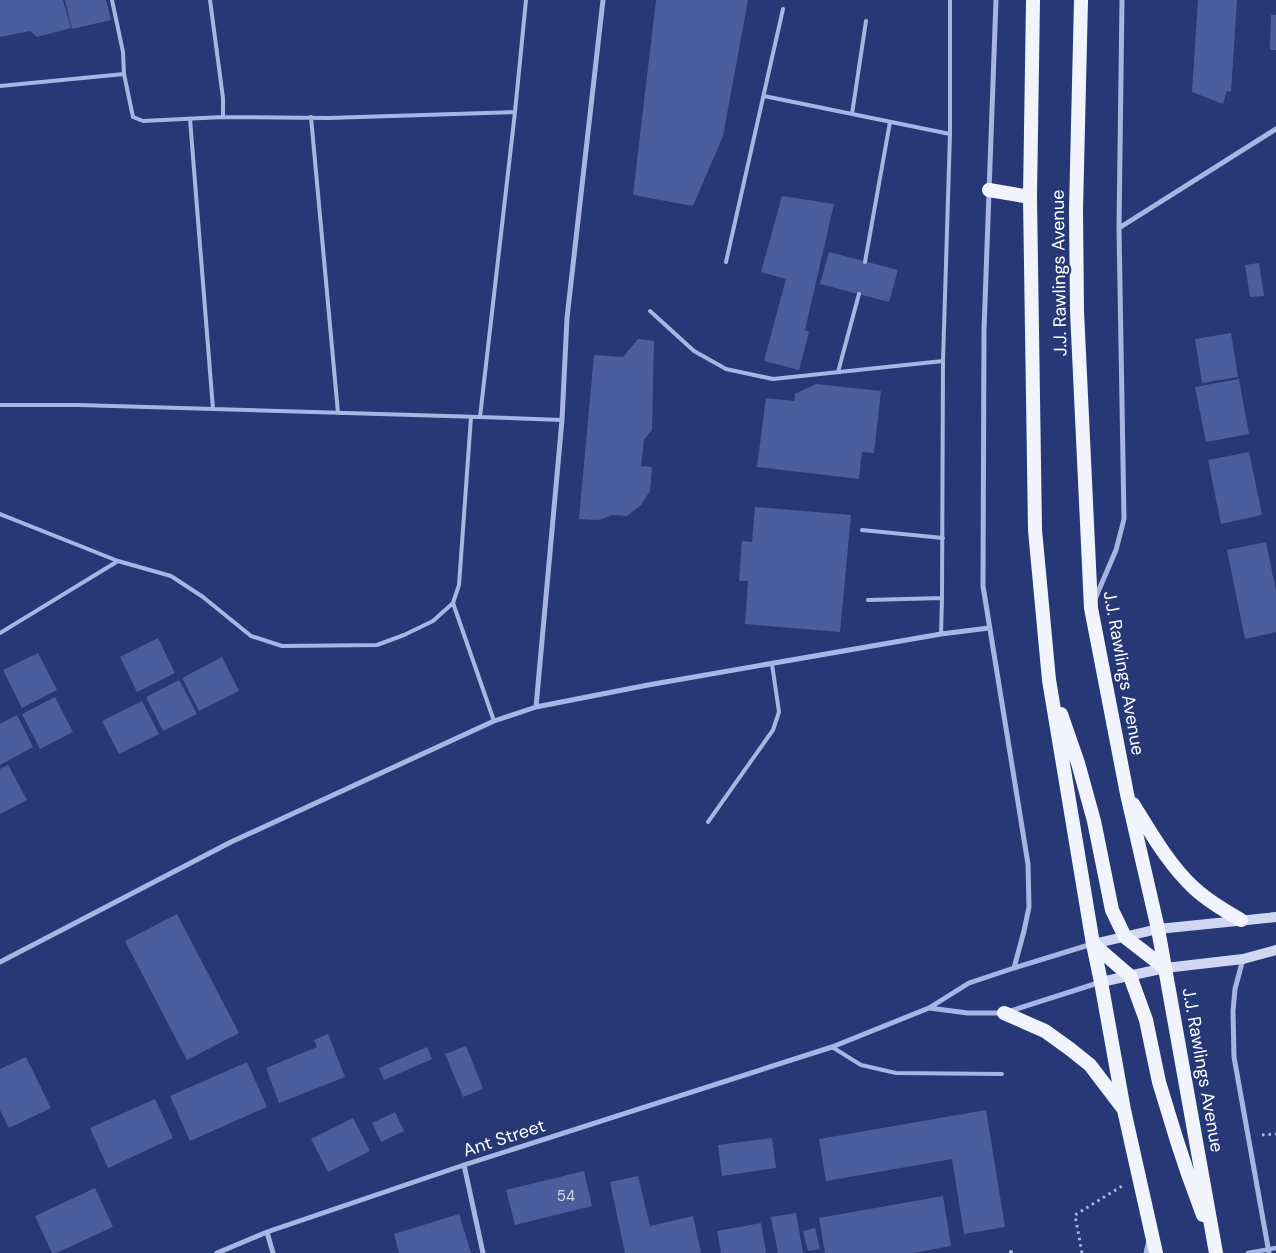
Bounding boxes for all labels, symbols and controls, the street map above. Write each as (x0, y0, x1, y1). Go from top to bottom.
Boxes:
street label: J.J. Rawlings Avenue (1046, 189, 1072, 357)
street label: J.J. Rawlings Avenue (1098, 589, 1150, 757)
street label: J.J. Rawlings Avenue (1177, 986, 1229, 1154)
street label: Ant Street (460, 1113, 548, 1163)
house number: 54 (557, 1186, 575, 1206)

